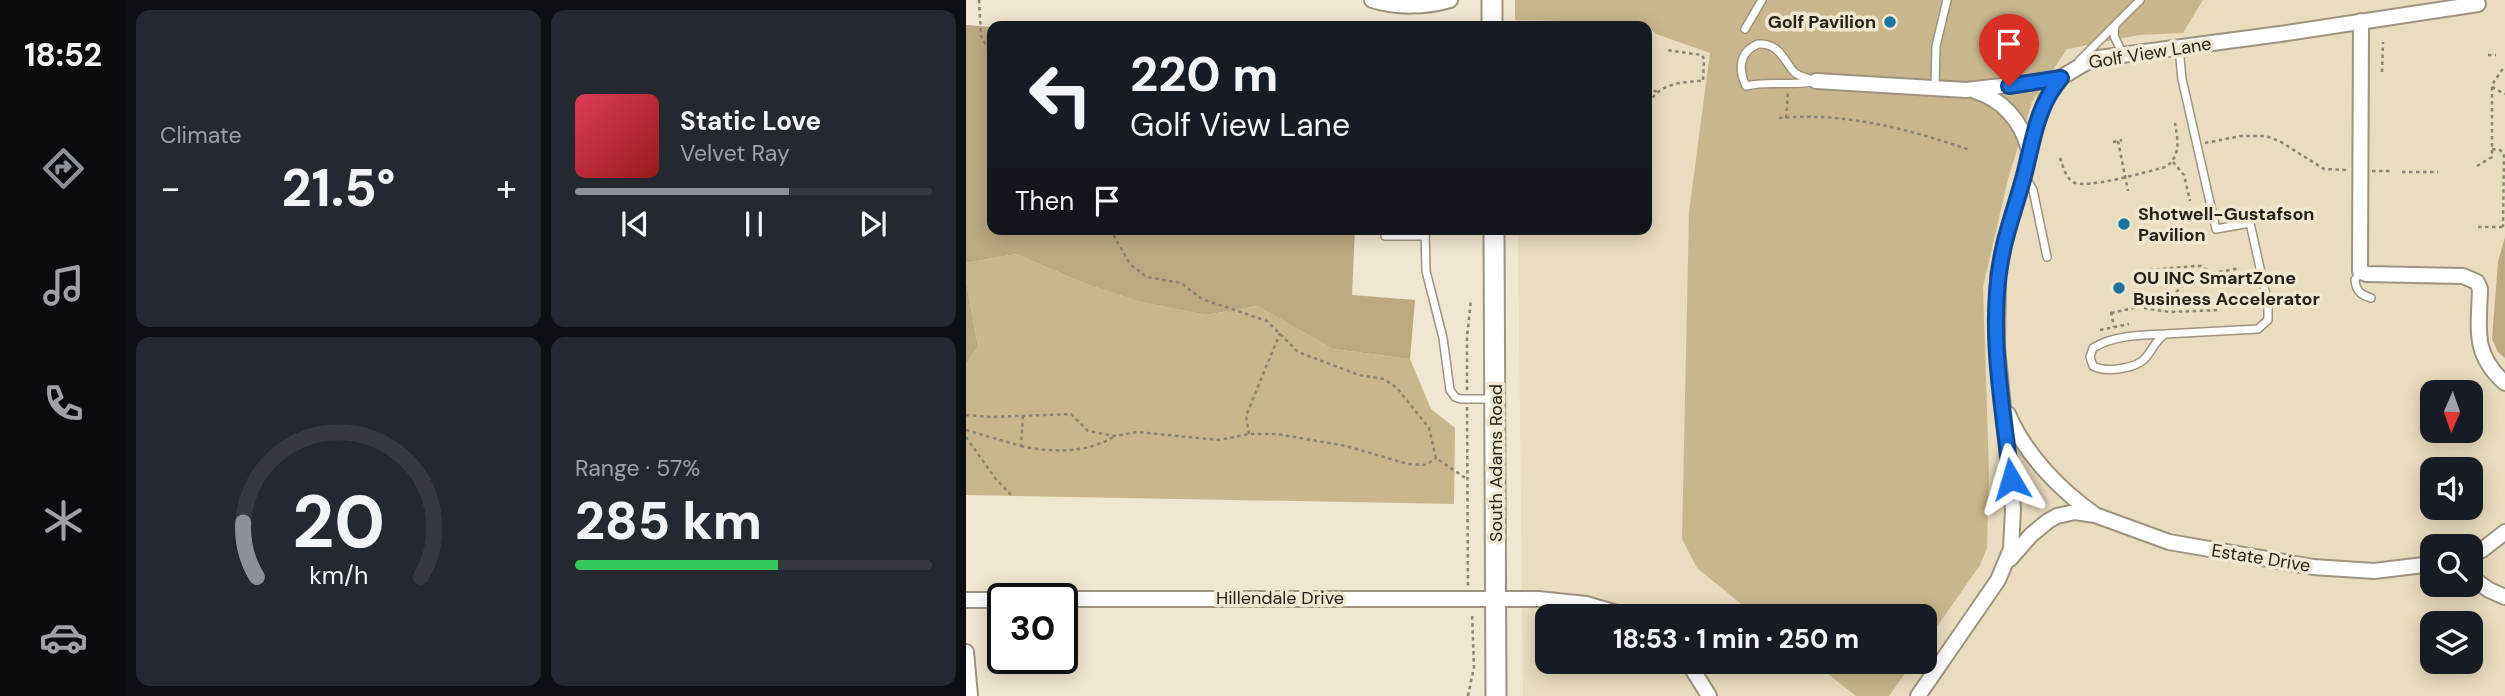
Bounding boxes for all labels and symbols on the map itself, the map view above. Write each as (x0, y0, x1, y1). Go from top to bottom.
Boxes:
place label: Golf Pavilion (1768, 10, 1876, 34)
marker: Golf Pavilion (1882, 14, 1898, 30)
pin (1979, 14, 2039, 86)
street label: Golf View Lane (2087, 31, 2213, 75)
place label: Shotwell-Gustafson Pavilion (2138, 202, 2314, 247)
marker: Shotwell-Gustafson Pavilion (2116, 216, 2132, 232)
place label: OU INC SmartZone Business Accelerator (2133, 266, 2320, 311)
marker: OU INC SmartZone Business Accelerator (2111, 280, 2127, 296)
north arrow (2420, 380, 2483, 443)
street label: South Adams Road (1484, 384, 1508, 542)
position arrow (1974, 442, 2048, 516)
street label: Estate Drive (2210, 538, 2312, 578)
speed limit sign: 30 (987, 583, 1078, 674)
street label: Hillendale Drive (1216, 586, 1344, 610)

